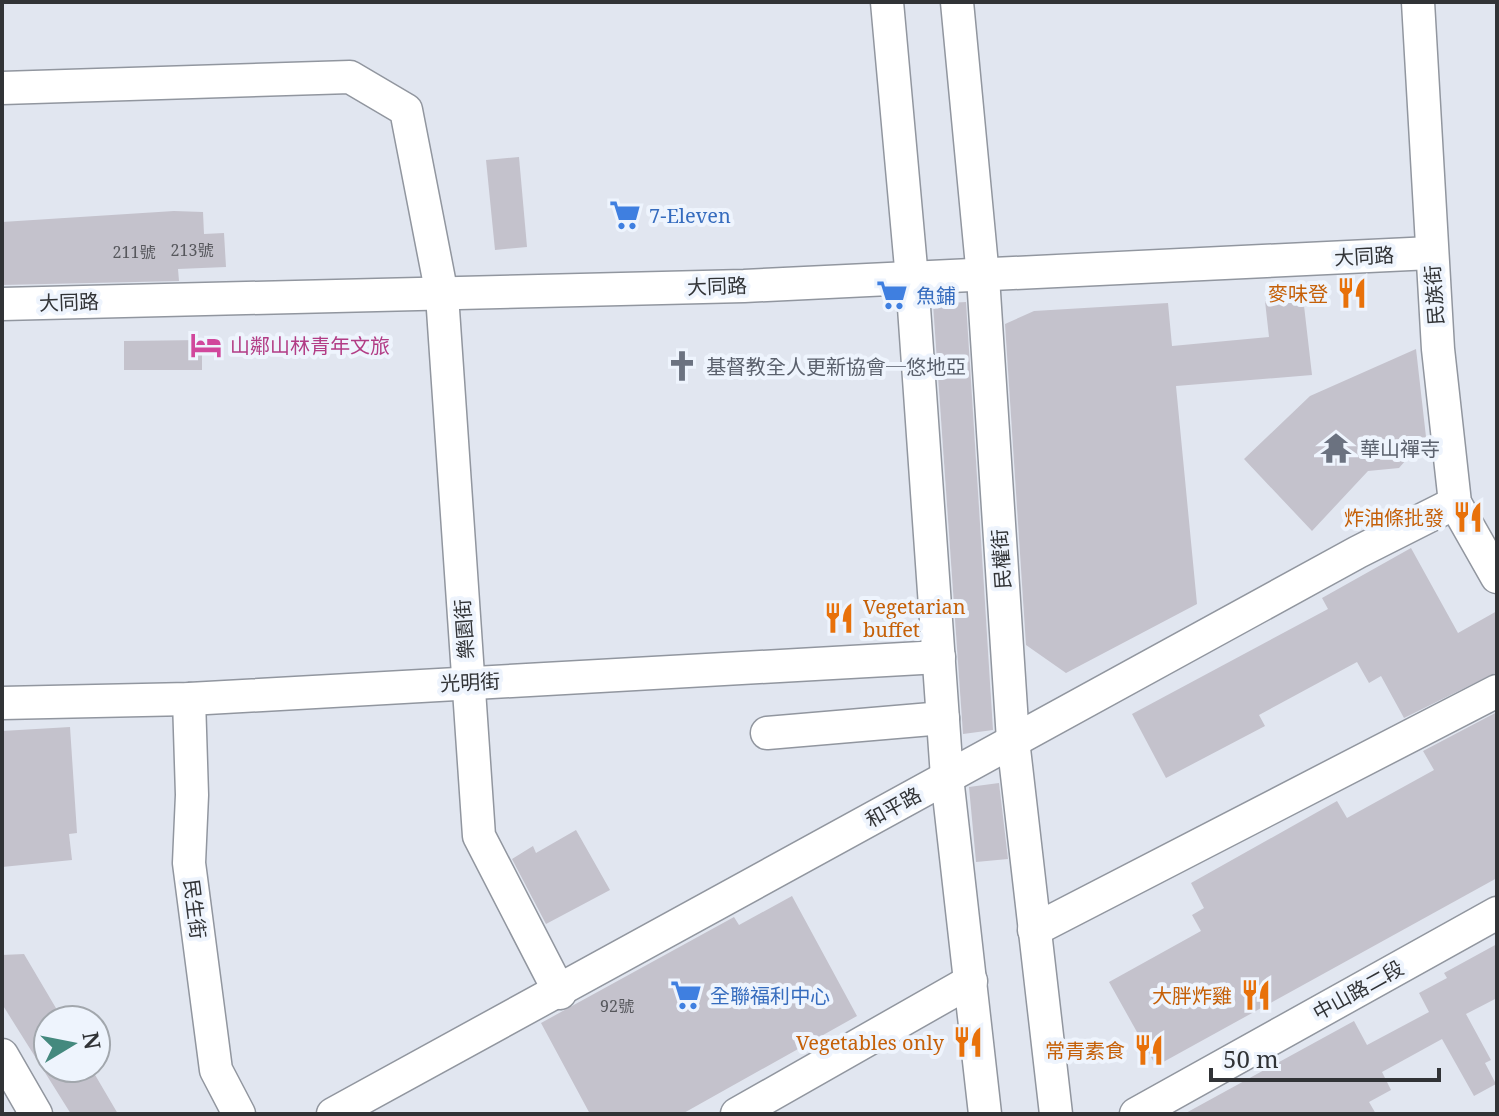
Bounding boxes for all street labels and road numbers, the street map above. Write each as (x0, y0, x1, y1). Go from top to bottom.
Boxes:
street label: 大同路 (1333, 241, 1395, 271)
street label: 民族街 (1418, 264, 1450, 326)
street label: 大同路 (687, 271, 747, 301)
street label: 大同路 (39, 287, 99, 317)
street label: 民權街 (985, 528, 1017, 590)
street label: 樂園街 (448, 598, 480, 660)
street label: 光明街 (439, 667, 501, 697)
street label: 和平路 (860, 781, 926, 833)
street label: 民生街 (178, 878, 212, 940)
street label: 中山路二段 (1308, 954, 1408, 1026)

